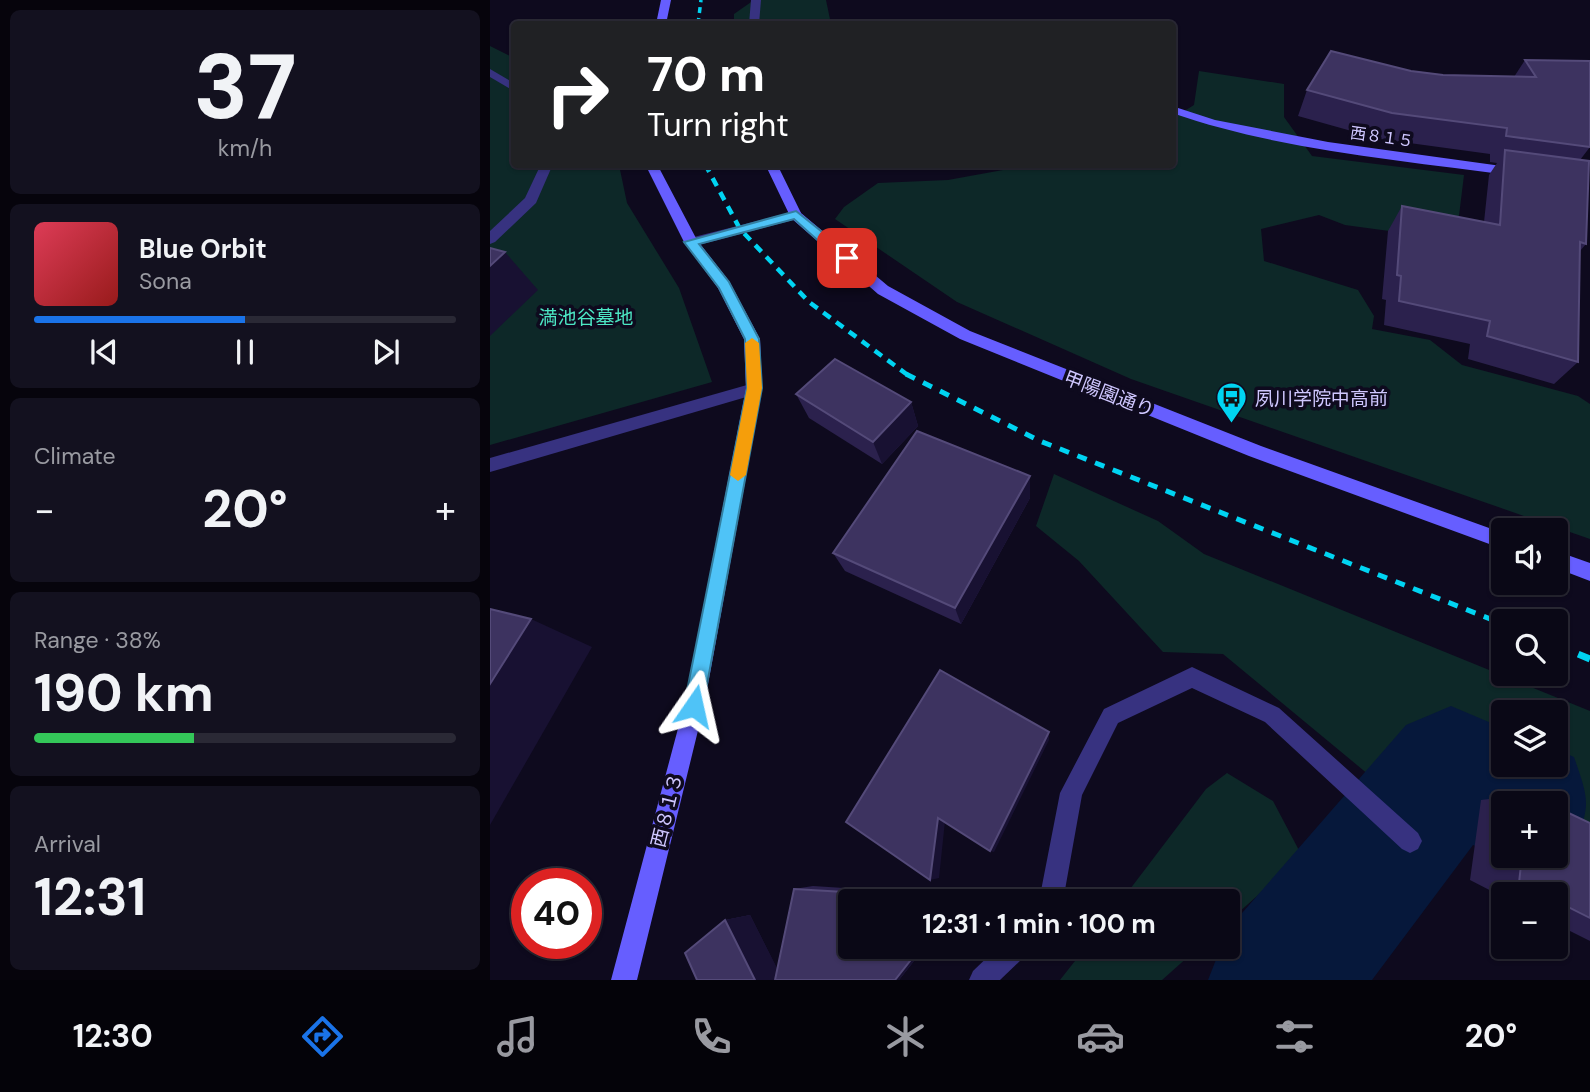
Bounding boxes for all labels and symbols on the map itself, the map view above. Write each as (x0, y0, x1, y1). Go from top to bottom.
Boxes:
street label: 西８１５ (1349, 122, 1415, 152)
pin (817, 228, 877, 288)
park label: 満池谷墓地 (538, 305, 634, 330)
street label: 甲陽園通り (1060, 365, 1158, 423)
bus stop icon: 夙川学院中高前 (1215, 381, 1249, 425)
place label: 夙川学院中高前 (1255, 386, 1388, 411)
position arrow (657, 669, 731, 743)
street label: 西８１３ (646, 770, 688, 850)
speed limit sign: 40 (511, 868, 602, 959)

